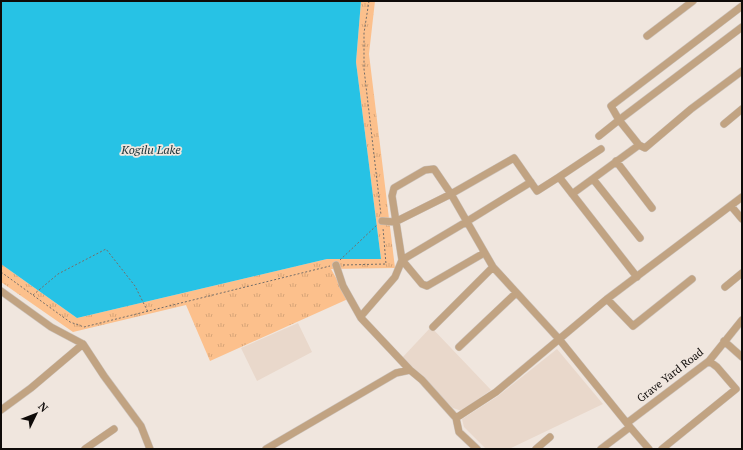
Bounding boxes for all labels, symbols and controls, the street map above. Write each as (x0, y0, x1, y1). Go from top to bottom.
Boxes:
water label: Kogilu Lake (120, 142, 181, 157)
street label: Grave Yard Road (634, 345, 706, 405)
north arrow (16, 394, 56, 434)
text: N (35, 399, 52, 415)

